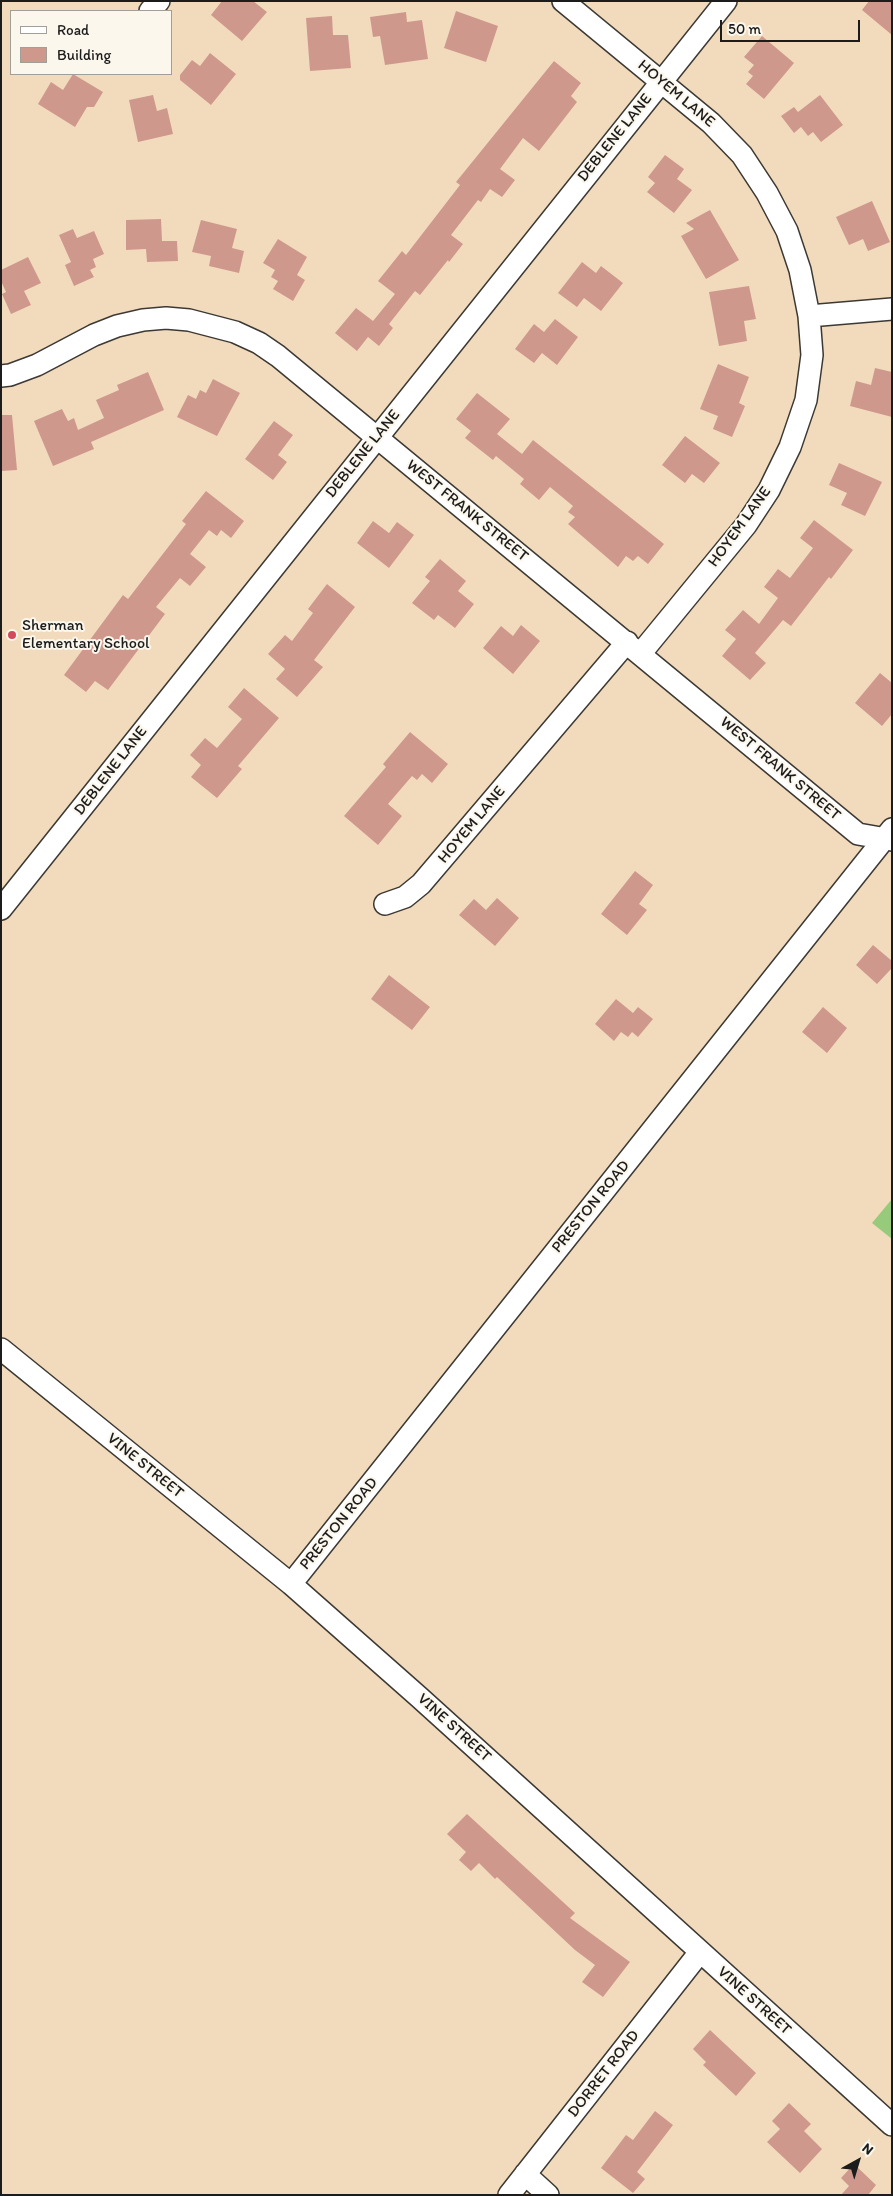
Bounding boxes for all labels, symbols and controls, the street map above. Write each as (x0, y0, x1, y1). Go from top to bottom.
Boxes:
legend (10, 10, 172, 75)
scale bar (723, 10, 863, 42)
text: 50 m (728, 20, 761, 38)
text: Road (57, 21, 89, 39)
text: Building (57, 46, 111, 64)
street label: HOYEM LANE (633, 56, 719, 132)
street label: DEBLENE LANE (574, 90, 656, 186)
street label: DEBLENE LANE (322, 406, 404, 502)
street label: WEST FRANK STREET (402, 456, 532, 566)
street label: HOYEM LANE (704, 483, 776, 571)
place label: Sherman Elementary School (22, 616, 150, 654)
marker: Sherman Elementary School (6, 629, 18, 641)
street label: WEST FRANK STREET (716, 713, 844, 825)
street label: DEBLENE LANE (70, 723, 152, 819)
street label: HOYEM LANE (434, 782, 510, 868)
street label: PRESTON ROAD (548, 1157, 634, 1257)
street label: VINE STREET (103, 1429, 187, 1503)
street label: PRESTON ROAD (296, 1474, 382, 1574)
street label: VINE STREET (413, 1690, 495, 1766)
street label: VINE STREET (713, 1963, 795, 2039)
street label: DORRET ROAD (564, 2027, 644, 2121)
north arrow (833, 2136, 883, 2186)
text: N (859, 2139, 877, 2159)

